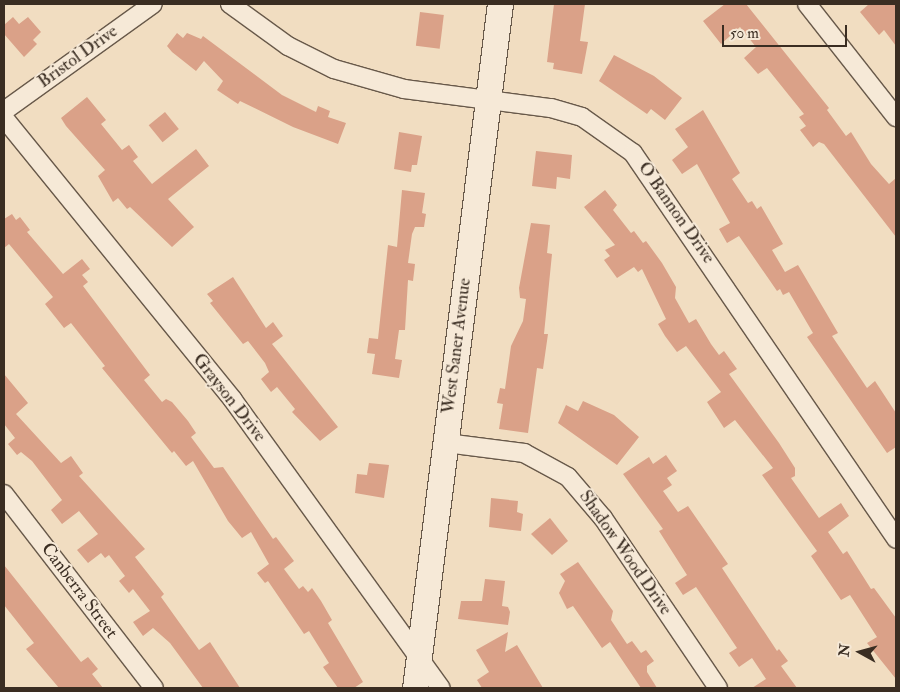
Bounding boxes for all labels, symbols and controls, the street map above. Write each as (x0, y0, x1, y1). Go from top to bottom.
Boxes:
scale bar (725, 15, 850, 47)
street label: Bristol Drive (34, 21, 122, 93)
text: 50 m (730, 24, 759, 43)
street label: O Bannon Drive (633, 158, 719, 268)
street label: West Saner Avenue (438, 277, 476, 415)
street label: Grayson Drive (188, 350, 270, 446)
street label: Shadow Wood Drive (574, 487, 676, 619)
street label: Canberra Street (36, 539, 122, 643)
north arrow (835, 627, 885, 677)
text: N (835, 643, 854, 657)

